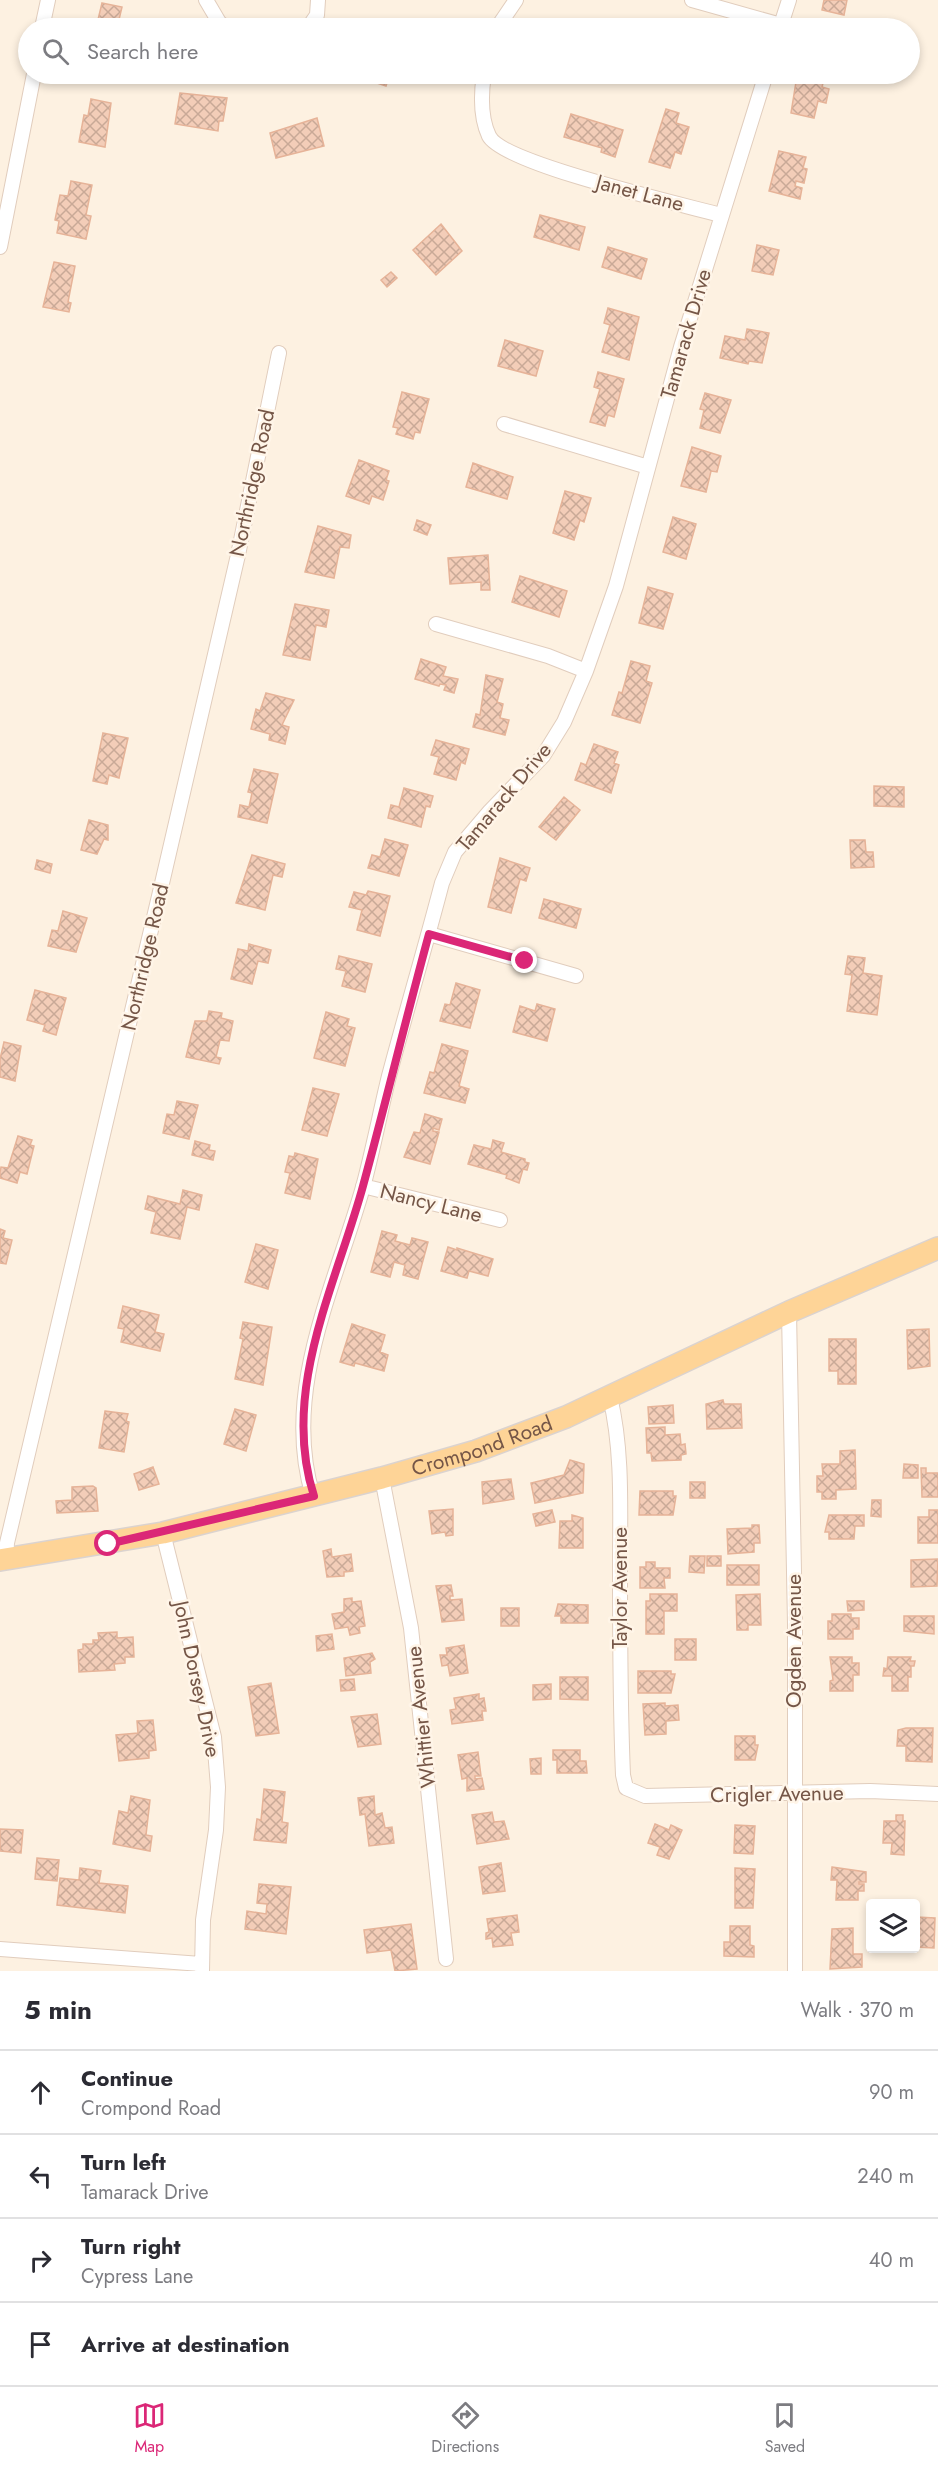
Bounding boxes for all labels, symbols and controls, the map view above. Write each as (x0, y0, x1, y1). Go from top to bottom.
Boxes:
search box (18, 18, 920, 84)
icon: search (39, 35, 72, 68)
text: Search here (87, 35, 198, 67)
street label: Janet Lane (590, 166, 687, 219)
street label: Tamarack Drive (653, 265, 719, 402)
street label: Northridge Road (222, 407, 282, 559)
street label: Tamarack Drive (450, 736, 559, 858)
street label: Northridge Road (114, 881, 176, 1033)
route end (511, 947, 537, 973)
street label: Nancy Lane (377, 1176, 485, 1230)
street label: Crompond Road (408, 1408, 557, 1484)
street label: Taylor Avenue (605, 1527, 635, 1649)
route start (94, 1530, 120, 1556)
street label: Ogden Avenue (779, 1574, 809, 1708)
street label: John Dorsey Drive (165, 1595, 228, 1760)
street label: Whittier Avenue (399, 1644, 443, 1789)
street label: Crigler Avenue (710, 1778, 844, 1810)
map controls (866, 1899, 920, 1953)
button: layers (866, 1899, 920, 1953)
text: 5 min (24, 1991, 92, 2029)
text: Walk · 370 m (800, 1996, 914, 2025)
text: Continue (81, 2062, 173, 2094)
icon: ahead (24, 2076, 57, 2109)
text: 90 m (869, 2078, 914, 2107)
text: Crompond Road (81, 2094, 221, 2123)
text: Turn left (81, 2146, 166, 2178)
icon: left (24, 2160, 57, 2193)
text: 240 m (857, 2162, 914, 2191)
text: Tamarack Drive (81, 2178, 208, 2207)
text: Turn right (81, 2230, 181, 2262)
icon: right (24, 2244, 57, 2277)
text: 40 m (869, 2246, 914, 2275)
text: Cypress Lane (81, 2262, 193, 2291)
icon: arrive (24, 2328, 57, 2361)
text: Arrive at destination (81, 2328, 290, 2360)
tab: Map (133, 2399, 166, 2458)
tab: Directions (431, 2399, 499, 2458)
tab: Saved (765, 2399, 805, 2458)

